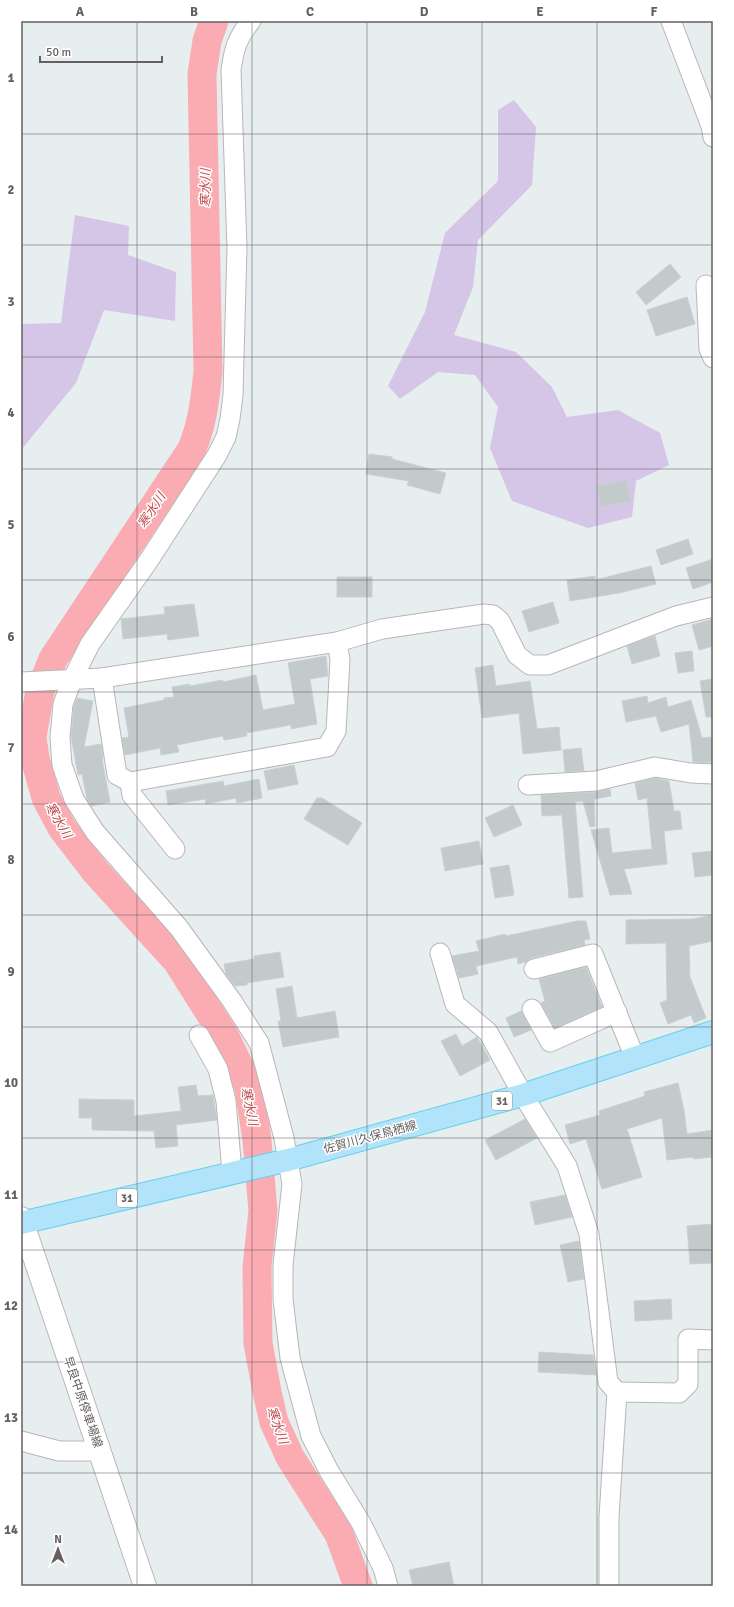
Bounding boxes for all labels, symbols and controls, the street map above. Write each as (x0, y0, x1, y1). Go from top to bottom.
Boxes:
text: A (76, 4, 85, 20)
text: B (190, 4, 198, 20)
text: C (306, 4, 314, 20)
text: D (420, 4, 429, 20)
text: E (536, 4, 544, 20)
text: F (651, 4, 658, 20)
scale bar (40, 38, 162, 64)
text: 50 m (46, 45, 71, 60)
text: 1 (7, 70, 15, 86)
water label: 寒水川 (198, 166, 214, 208)
text: 2 (7, 182, 15, 198)
text: 3 (7, 294, 15, 310)
text: 4 (7, 405, 15, 421)
water label: 寒水川 (135, 488, 170, 531)
text: 5 (7, 517, 15, 533)
text: 6 (7, 629, 15, 645)
text: 7 (7, 740, 15, 756)
water label: 寒水川 (41, 800, 76, 843)
text: 8 (7, 852, 15, 868)
text: 9 (7, 964, 15, 980)
text: 10 (4, 1075, 18, 1091)
water label: 寒水川 (237, 1085, 261, 1129)
road number: 31 (492, 1092, 512, 1110)
street label: 佐賀川久保鳥栖線 (322, 1118, 418, 1157)
text: 11 (4, 1187, 18, 1203)
road number: 31 (117, 1189, 137, 1207)
text: 12 (4, 1298, 18, 1314)
street label: 早良中原停車場線 (60, 1354, 105, 1450)
water label: 寒水川 (263, 1404, 292, 1448)
text: 13 (4, 1410, 18, 1426)
text: 14 (4, 1522, 18, 1538)
north arrow (38, 1529, 78, 1569)
text: N (54, 1533, 62, 1546)

